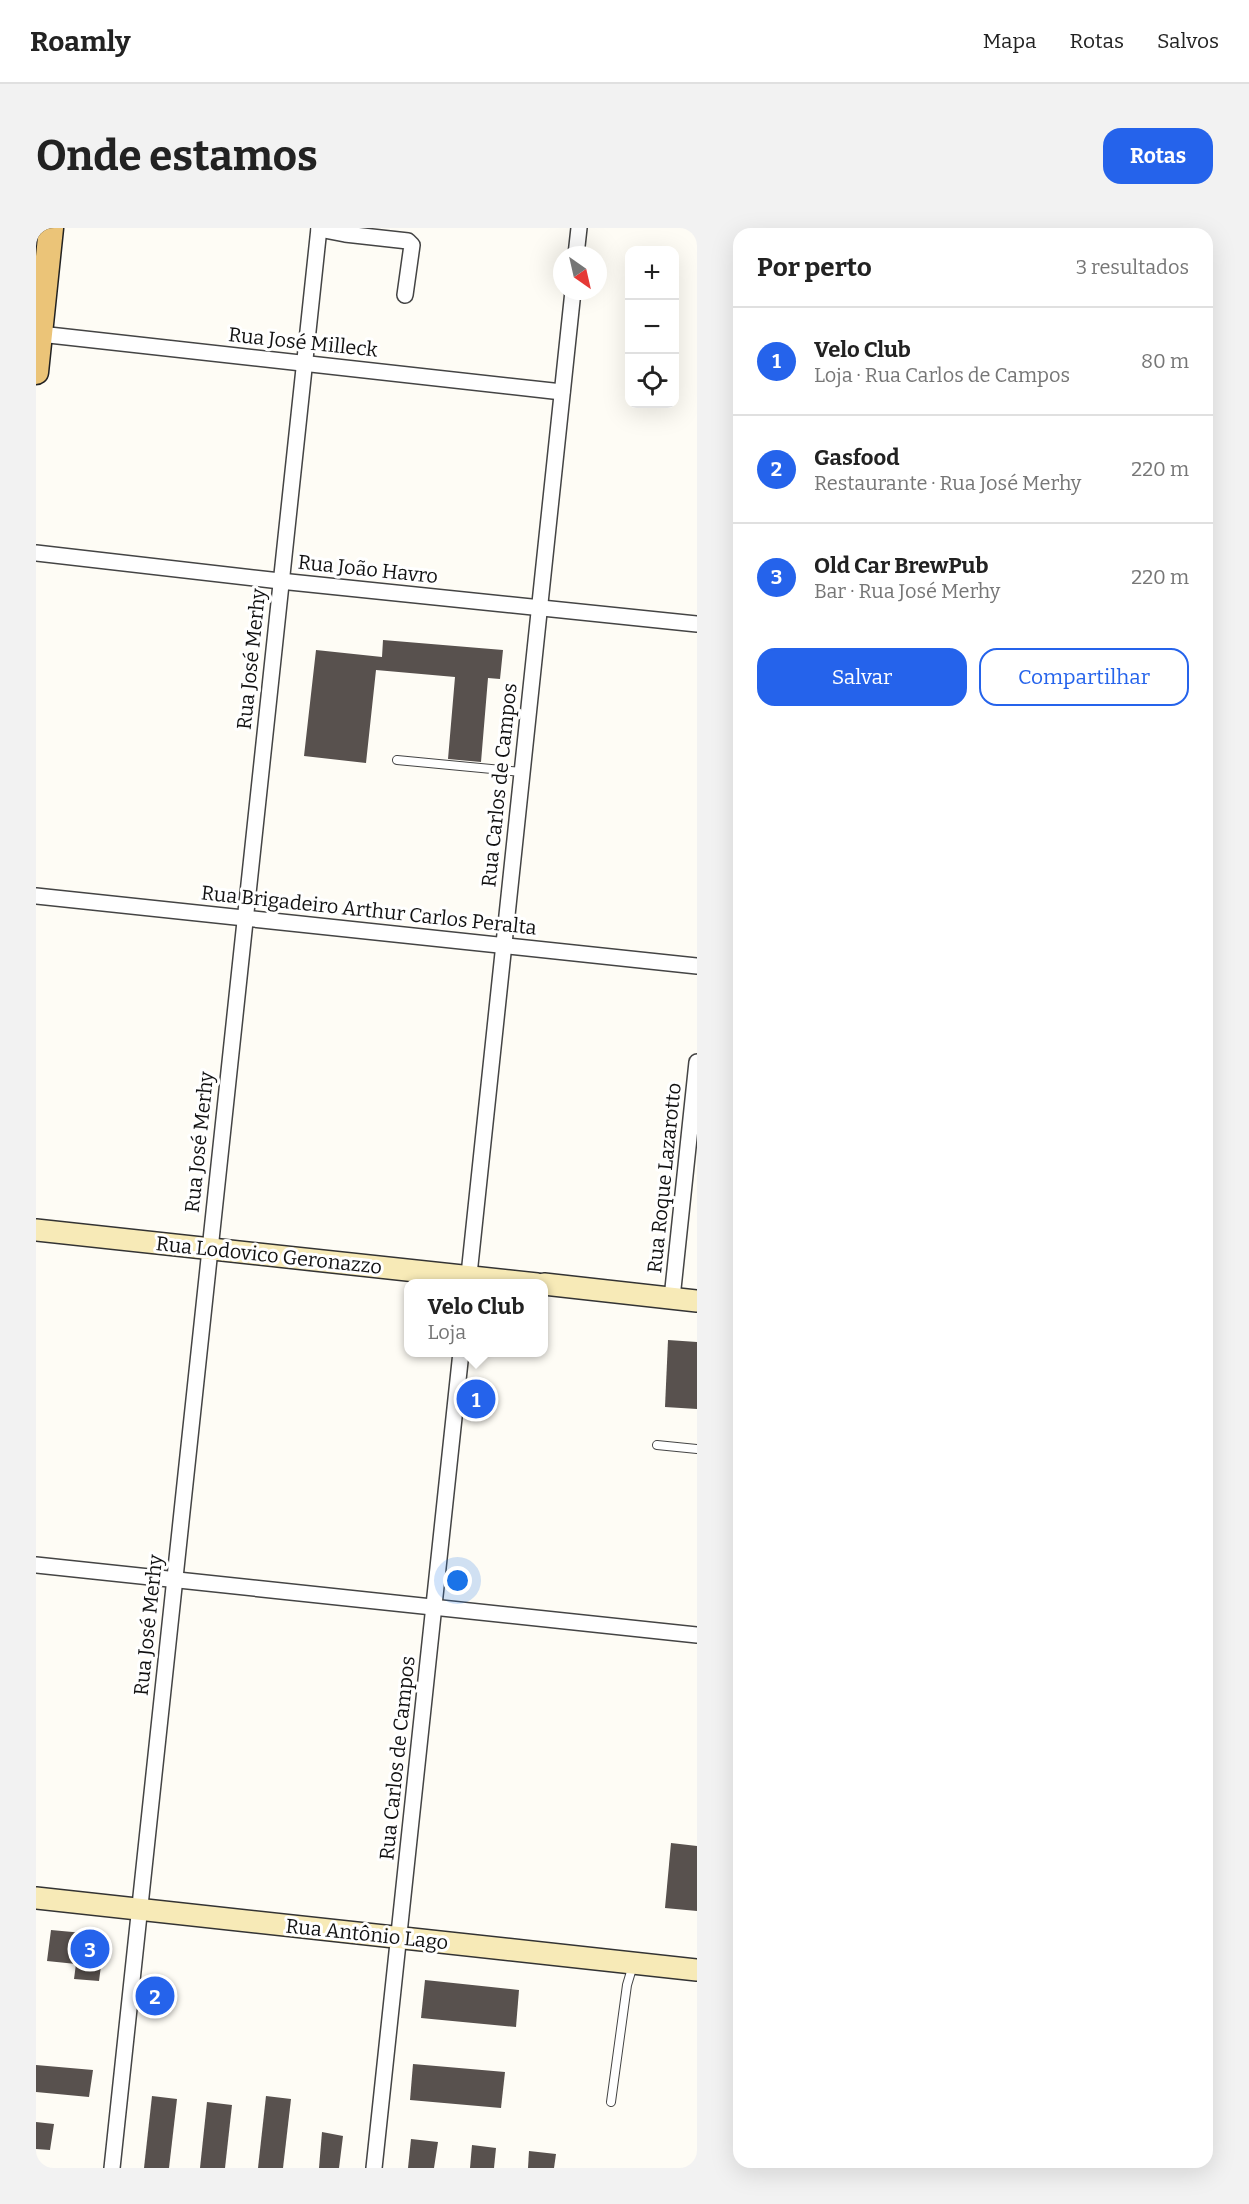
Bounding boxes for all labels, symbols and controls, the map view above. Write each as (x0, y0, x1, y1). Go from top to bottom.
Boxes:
text: Roamly (30, 25, 131, 58)
text: Mapa (983, 28, 1037, 54)
text: Rotas (1070, 28, 1124, 54)
text: Salvos (1157, 28, 1219, 54)
button: Rotas (1103, 128, 1213, 184)
text: Onde estamos (36, 131, 318, 181)
north arrow (553, 246, 607, 300)
map controls (625, 246, 679, 408)
button: + (625, 246, 679, 300)
text: Por perto (757, 252, 872, 283)
text: 3 resultados (1076, 255, 1189, 279)
button: − (625, 300, 679, 354)
street label: Rua José Milleck (227, 322, 380, 362)
text: Velo Club (814, 336, 911, 363)
text: 1 (772, 349, 781, 373)
text: 80 m (1141, 349, 1189, 373)
button: locate (625, 354, 679, 408)
text: Loja · Rua Carlos de Campos (814, 363, 1070, 387)
text: Gasfood (814, 444, 899, 471)
text: 2 (771, 457, 782, 481)
text: 220 m (1131, 457, 1189, 481)
text: Restaurante · Rua José Merhy (814, 471, 1081, 495)
street label: Rua João Havro (297, 550, 439, 588)
text: Old Car BrewPub (814, 552, 988, 579)
text: 3 (771, 565, 782, 589)
text: 220 m (1131, 565, 1189, 589)
text: Bar · Rua José Merhy (814, 579, 1000, 603)
street label: Rua José Merhy (232, 587, 270, 731)
button: Salvar (757, 648, 967, 706)
button: Compartilhar (979, 648, 1189, 706)
street label: Rua Carlos de Campos (476, 682, 522, 888)
street label: Rua Brigadeiro Arthur Carlos Peralta (200, 880, 538, 940)
street label: Rua José Merhy (180, 1070, 218, 1214)
street label: Rua Roque Lazarotto (642, 1082, 686, 1274)
street label: Rua Lodovico Geronazzo (155, 1231, 383, 1279)
popup (404, 1279, 548, 1357)
text: Velo Club (428, 1293, 524, 1320)
text: Loja (428, 1320, 466, 1344)
pin: 1 (456, 1376, 496, 1422)
street label: Rua José Merhy (129, 1553, 167, 1697)
your location (443, 1566, 472, 1595)
street label: Rua Carlos de Campos (374, 1655, 420, 1861)
street label: Rua Antônio Lago (285, 1914, 449, 1954)
pin: 3 (70, 1926, 110, 1972)
pin: 2 (136, 1974, 174, 2018)

